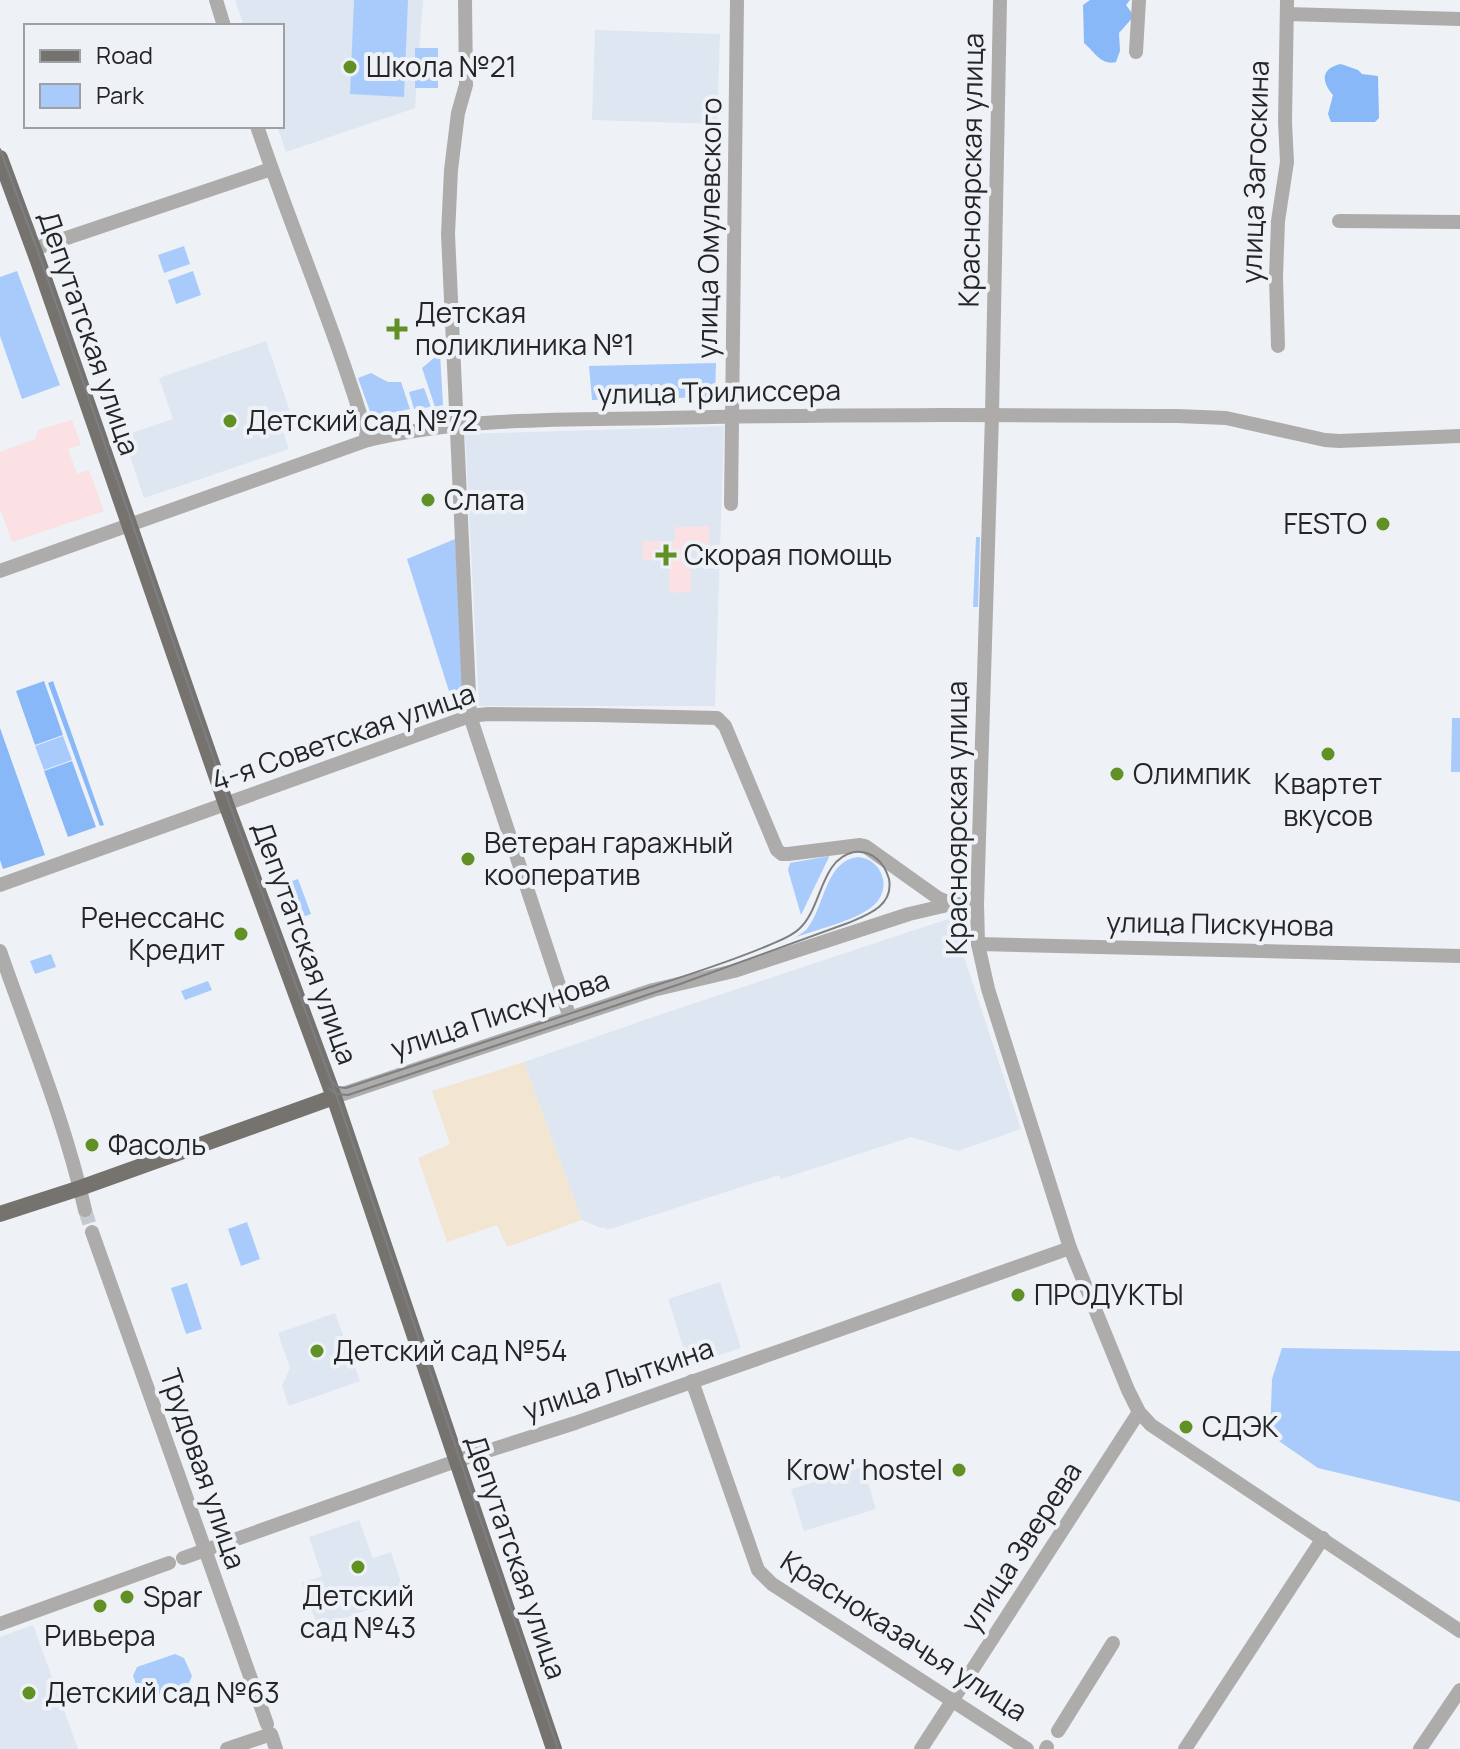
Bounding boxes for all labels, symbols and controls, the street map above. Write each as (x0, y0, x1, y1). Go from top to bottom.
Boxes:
legend (24, 24, 284, 128)
street label: Красноярская улица (949, 32, 991, 308)
text: Road (96, 38, 153, 71)
place label: Школа №21 (366, 47, 517, 85)
marker: Школа №21 (341, 58, 359, 76)
street label: улица Загоскина (1231, 60, 1277, 284)
text: Park (96, 78, 145, 111)
street label: улица Омулевского (687, 97, 729, 359)
street label: Депутатская улица (30, 206, 150, 460)
place label: Детская поликлиника №1 (415, 293, 635, 363)
marker: Детская поликлиника №1 (386, 318, 408, 340)
street label: улица Трилиссера (597, 370, 841, 412)
place label: Детский сад №72 (246, 401, 478, 439)
marker: Детский сад №72 (221, 412, 239, 430)
place label: Слата (444, 480, 525, 518)
marker: Слата (419, 491, 437, 509)
place label: FESTO (1283, 504, 1367, 542)
marker: FESTO (1374, 515, 1392, 533)
place label: Скорая помощь (684, 535, 892, 573)
marker: Скорая помощь (655, 544, 677, 566)
street label: 4-я Советская улица (206, 673, 479, 799)
street label: Красноярская улица (937, 681, 975, 955)
marker: Квартет вкусов (1319, 745, 1337, 763)
place label: Олимпик (1133, 754, 1252, 792)
place label: Квартет вкусов (1274, 764, 1382, 834)
marker: Олимпик (1108, 765, 1126, 783)
street label: Депутатская улица (244, 816, 368, 1069)
place label: Ветеран гаражный кооператив (484, 823, 733, 893)
marker: Ветеран гаражный кооператив (459, 850, 477, 868)
place label: Ренессанс Кредит (81, 898, 225, 968)
street label: улица Пискунова (1106, 902, 1334, 944)
marker: Ренессанс Кредит (232, 925, 250, 943)
street label: улица Пискунова (385, 960, 614, 1066)
place label: Фасоль (108, 1125, 206, 1163)
marker: Фасоль (83, 1136, 101, 1154)
place label: ПРОДУКТЫ (1034, 1275, 1183, 1313)
marker: ПРОДУКТЫ (1009, 1286, 1027, 1304)
street label: улица Лыткина (517, 1328, 718, 1428)
place label: Детский сад №54 (333, 1331, 568, 1369)
marker: Детский сад №54 (308, 1342, 326, 1360)
street label: Трудовая улица (152, 1363, 256, 1574)
place label: СДЭК (1202, 1407, 1279, 1445)
marker: СДЭК (1177, 1418, 1195, 1436)
street label: Депутатская улица (457, 1430, 577, 1684)
place label: Krow' hostel (786, 1450, 943, 1488)
street label: улица Зверева (951, 1454, 1090, 1639)
marker: Krow' hostel (950, 1461, 968, 1479)
street label: Красноказачья улица (774, 1541, 1035, 1729)
marker: Детский сад №43 (349, 1558, 367, 1576)
place label: Детский сад №43 (300, 1576, 416, 1646)
place label: Spar (143, 1577, 203, 1615)
marker: Spar (118, 1588, 136, 1606)
marker: Ривьера (91, 1597, 109, 1615)
place label: Ривьера (44, 1616, 156, 1654)
place label: Детский сад №63 (45, 1673, 280, 1711)
marker: Детский сад №63 (20, 1684, 38, 1702)

